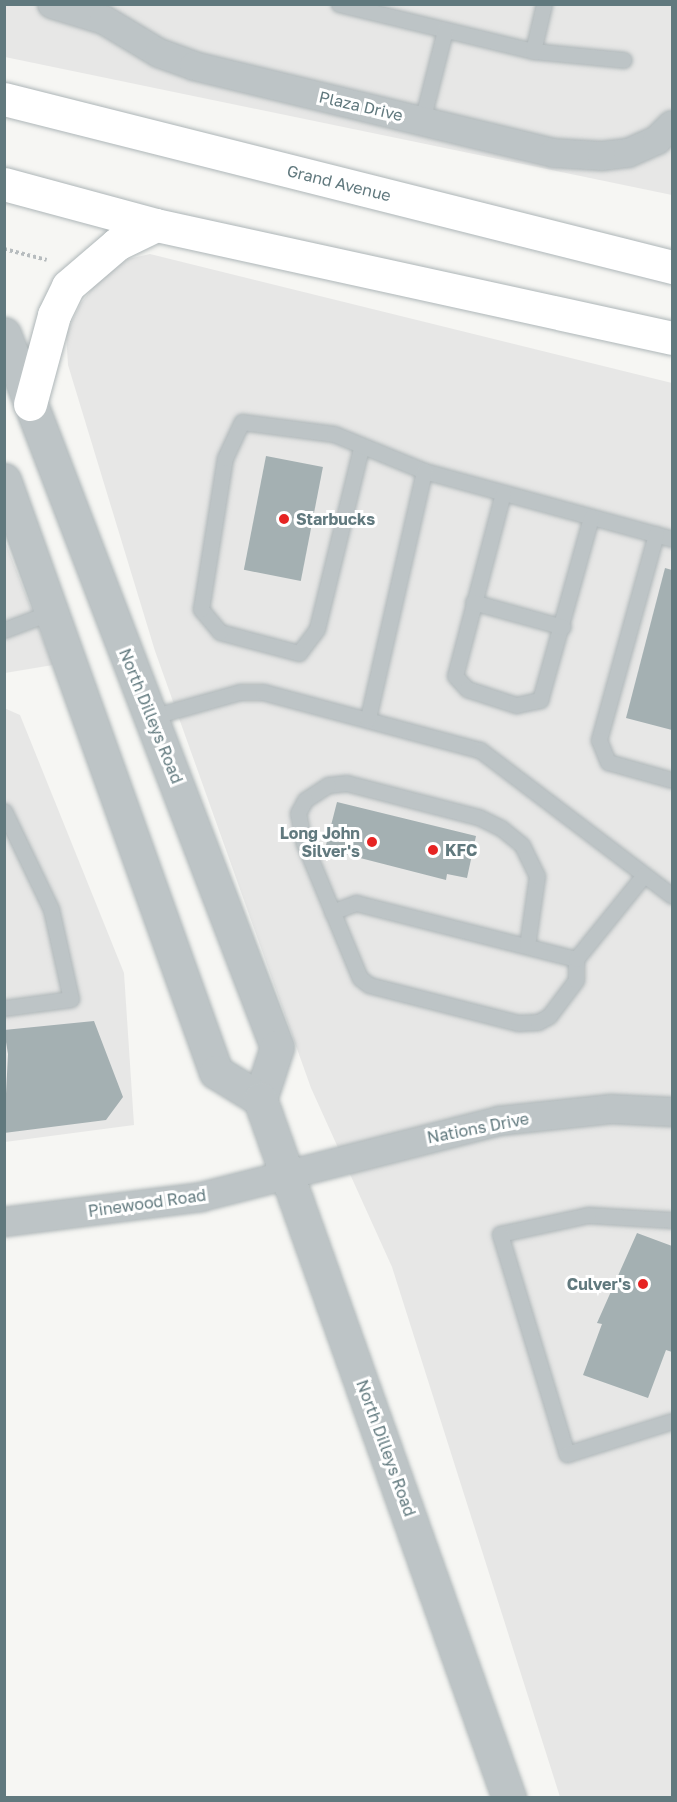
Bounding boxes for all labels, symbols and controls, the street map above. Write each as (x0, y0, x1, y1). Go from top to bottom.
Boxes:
street label: Plaza Drive (317, 87, 405, 125)
street label: Grand Avenue (285, 161, 393, 205)
place label: Starbucks (296, 509, 375, 529)
marker: Starbucks (277, 512, 291, 526)
street label: North Dilleys Road (115, 646, 187, 786)
place label: Long John Silver's (280, 823, 360, 861)
marker: Long John Silver's (365, 835, 379, 849)
place label: KFC (445, 840, 477, 860)
marker: KFC (426, 843, 440, 857)
street label: Nations Drive (425, 1109, 531, 1147)
street label: Pinewood Road (87, 1185, 207, 1221)
place label: Culver's (567, 1274, 631, 1294)
marker: Culver's (636, 1277, 650, 1291)
street label: North Dilleys Road (352, 1377, 420, 1519)

